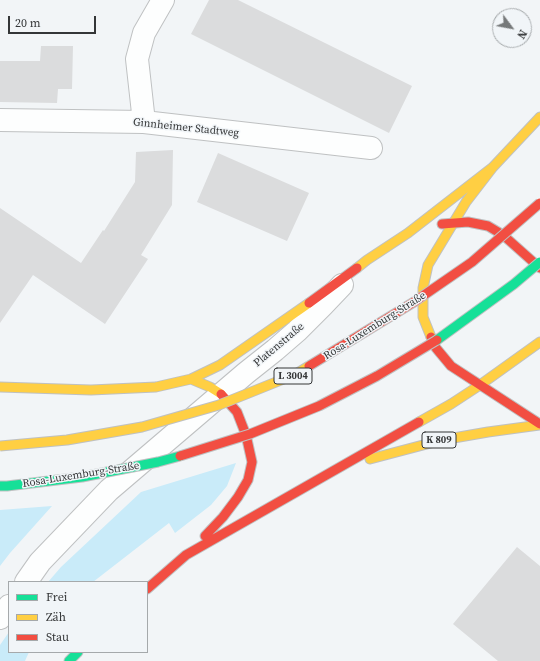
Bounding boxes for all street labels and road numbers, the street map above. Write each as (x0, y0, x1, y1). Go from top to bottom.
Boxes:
street label: Ginnheimer Stadtweg (132, 116, 240, 140)
street label: Rosa-Luxemburg-Straße (321, 289, 429, 363)
street label: Platenstraße (251, 320, 307, 370)
road number: L 3004 (274, 368, 312, 384)
road number: K 809 (422, 432, 456, 448)
street label: Rosa-Luxemburg-Straße (22, 459, 140, 491)

